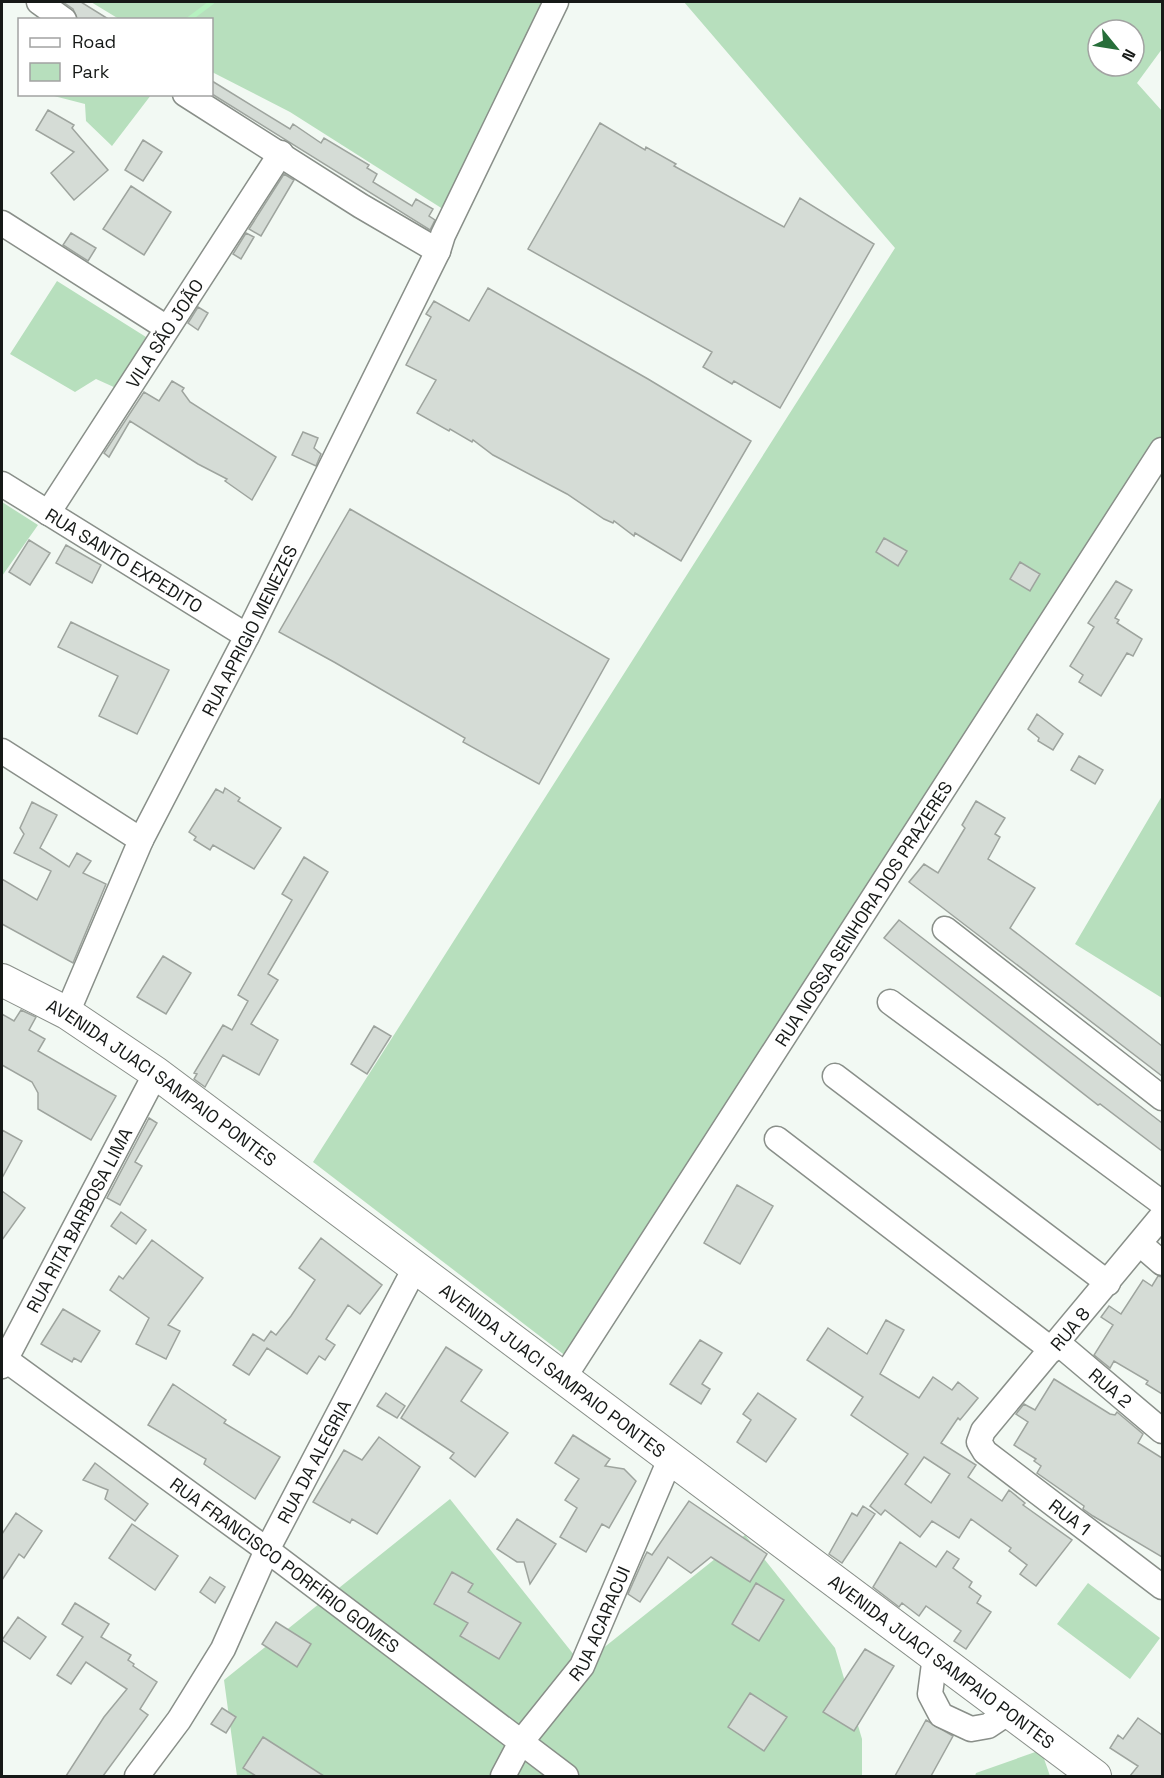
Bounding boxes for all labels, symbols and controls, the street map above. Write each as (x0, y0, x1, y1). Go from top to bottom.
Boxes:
legend (18, 18, 213, 96)
north arrow (1086, 18, 1146, 78)
text: Road (72, 30, 116, 53)
text: N (1117, 45, 1140, 65)
text: Park (72, 60, 110, 83)
street label: VILA SÃO JOÃO (121, 274, 208, 392)
street label: RUA SANTO EXPEDITO (41, 502, 207, 617)
street label: RUA APRIGIO MENEZES (196, 541, 302, 720)
street label: RUA NOSSA SENHORA DOS PRAZERES (769, 776, 957, 1050)
street label: AVENIDA JUACI SAMPAIO PONTES (43, 993, 281, 1171)
street label: RUA RITA BARBOSA LIMA (21, 1123, 137, 1316)
street label: AVENIDA JUACI SAMPAIO PONTES (435, 1278, 670, 1462)
street label: RUA 8 (1045, 1302, 1095, 1356)
street label: RUA 2 (1084, 1363, 1137, 1412)
street label: RUA DA ALEGRIA (272, 1396, 355, 1527)
street label: RUA FRANCISCO PORFÍRIO GOMES (166, 1472, 404, 1658)
street label: RUA 1 (1045, 1494, 1095, 1540)
street label: RUA ACARACUI (563, 1562, 635, 1685)
street label: AVENIDA JUACI SAMPAIO PONTES (824, 1569, 1059, 1753)

